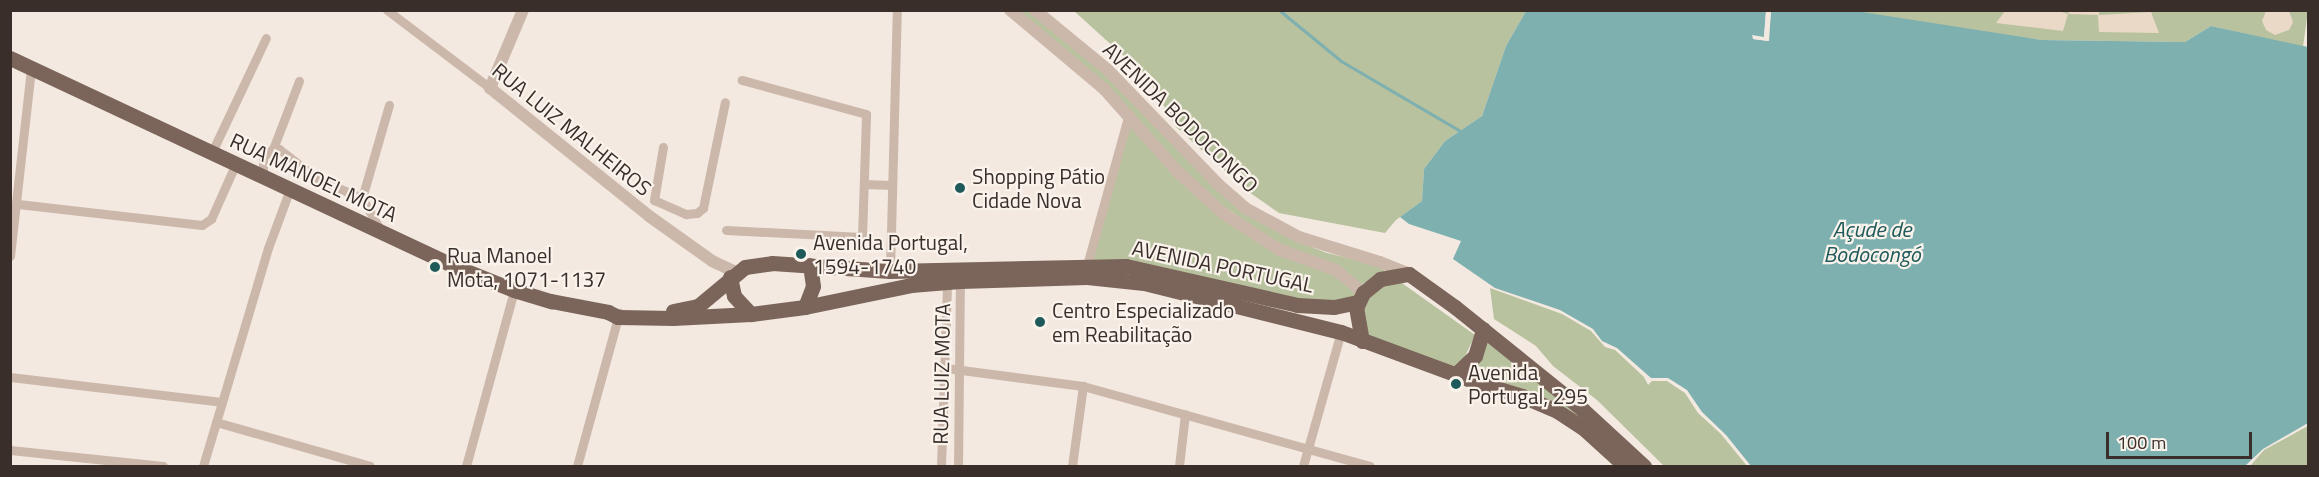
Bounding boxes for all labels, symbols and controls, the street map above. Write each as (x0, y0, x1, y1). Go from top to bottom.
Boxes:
street label: AVENIDA BODOCONGO (1098, 36, 1264, 198)
street label: RUA LUIZ MALHEIROS (487, 57, 657, 201)
street label: RUA MANOEL MOTA (226, 127, 402, 227)
place label: Shopping Pátio Cidade Nova (972, 163, 1105, 213)
marker: Shopping Pátio Cidade Nova (953, 181, 967, 195)
water label: Açude de Bodocongó (1823, 216, 1921, 268)
place label: Avenida Portugal, 1594-1740 (813, 229, 968, 279)
street label: AVENIDA PORTUGAL (1130, 234, 1316, 298)
place label: Rua Manoel Mota, 1071-1137 (447, 242, 606, 292)
marker: Avenida Portugal, 1594-1740 (794, 247, 808, 261)
marker: Rua Manoel Mota, 1071-1137 (428, 260, 442, 274)
place label: Centro Especializado em Reabilitação (1052, 297, 1234, 347)
street label: RUA LUIZ MOTA (927, 303, 955, 445)
marker: Centro Especializado em Reabilitação (1033, 315, 1047, 329)
place label: Avenida Portugal, 295 (1468, 359, 1588, 409)
marker: Avenida Portugal, 295 (1449, 377, 1463, 391)
scale bar (2109, 420, 2254, 458)
text: 100 m (2117, 429, 2166, 456)

